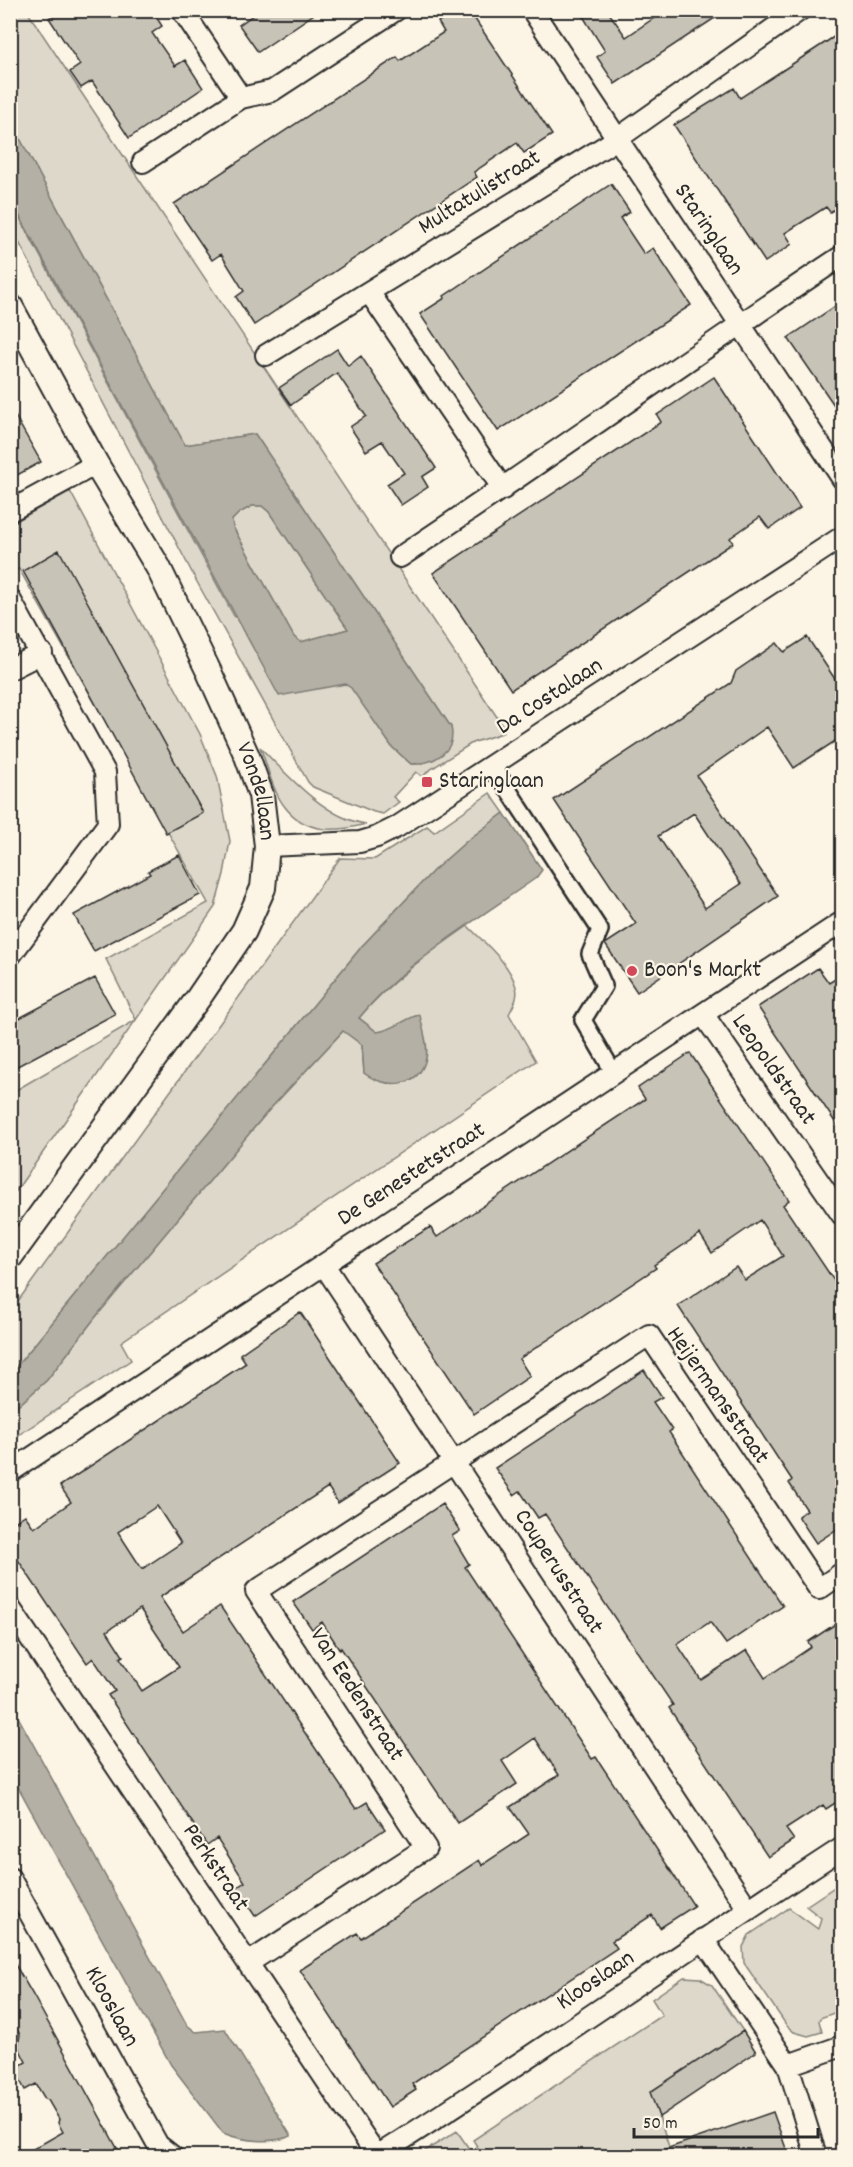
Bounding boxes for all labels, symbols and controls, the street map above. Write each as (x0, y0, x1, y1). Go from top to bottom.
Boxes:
street label: Multatulistraat (412, 142, 548, 244)
street label: Staringlaan (665, 177, 751, 283)
street label: Da Costalaan (490, 650, 610, 744)
street label: Vondellaan (226, 737, 283, 842)
place label: Staringlaan (439, 765, 544, 799)
marker: Staringlaan (420, 775, 434, 789)
place label: Boon's Markt (644, 954, 761, 988)
marker: Boon's Markt (625, 964, 639, 978)
street label: Leopoldstraat (722, 1007, 824, 1133)
street label: De Genestetstraat (331, 1114, 493, 1236)
street label: Heijermansstraat (657, 1320, 777, 1472)
street label: Couperusstraat (505, 1503, 611, 1641)
street label: Van Eedenstraat (300, 1622, 412, 1769)
street label: Perkstraat (173, 1817, 257, 1919)
street label: Klooslaan (550, 1942, 642, 2020)
street label: Klooslaan (75, 1960, 147, 2054)
scale bar (634, 2101, 818, 2139)
text: 50 m (643, 2112, 678, 2137)

